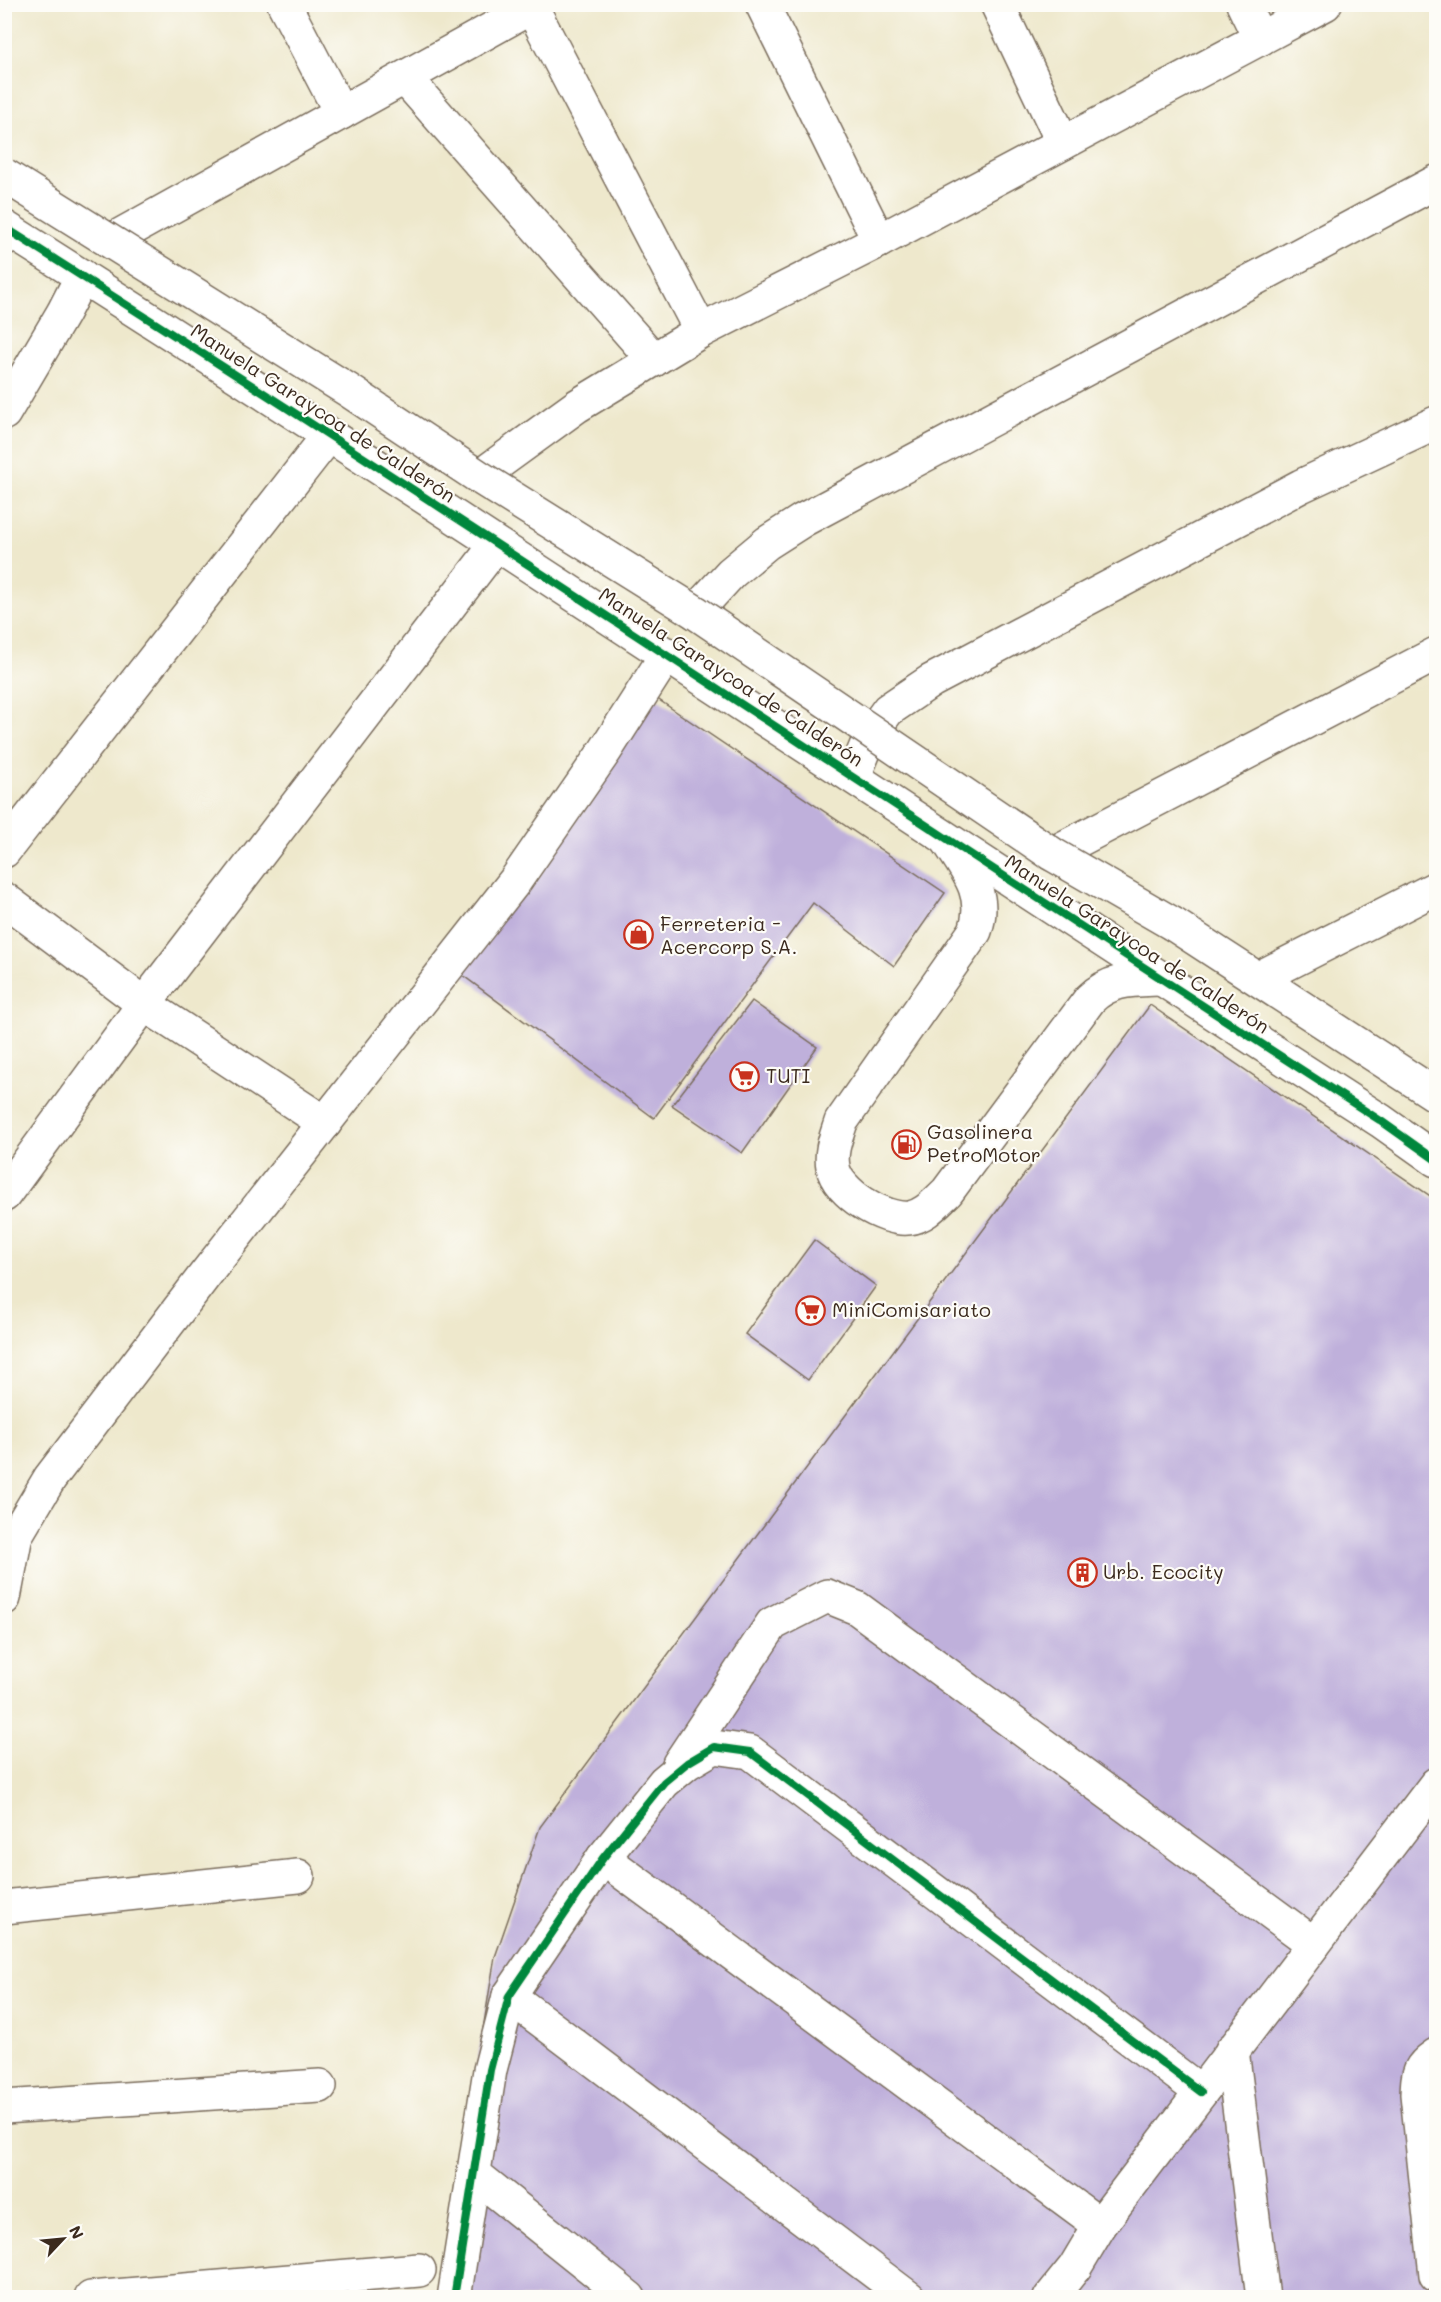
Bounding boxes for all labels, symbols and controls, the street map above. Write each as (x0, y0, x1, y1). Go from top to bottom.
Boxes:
street label: Manuela Garaycoa de Calderón (186, 317, 461, 508)
street label: Manuela Garaycoa de Calderón (594, 581, 869, 772)
street label: Manuela Garaycoa de Calderón (1000, 848, 1275, 1039)
place label: Ferreteria - Acercorp S.A. (660, 910, 797, 959)
shop icon: Ferreteria - Acercorp S.A. (623, 919, 655, 951)
supermarket icon: TUTI (729, 1060, 761, 1092)
place label: TUTI (766, 1062, 811, 1088)
place label: Gasolinera PetroMotor (927, 1118, 1041, 1167)
fuel station icon: Gasolinera PetroMotor (890, 1128, 922, 1160)
supermarket icon: MiniComisariato (795, 1294, 827, 1326)
place label: MiniComisariato (832, 1296, 991, 1322)
building icon: Urb. Ecocity (1066, 1556, 1098, 1588)
place label: Urb. Ecocity (1103, 1558, 1224, 1584)
north arrow (33, 2209, 93, 2269)
text: N (65, 2222, 89, 2242)

